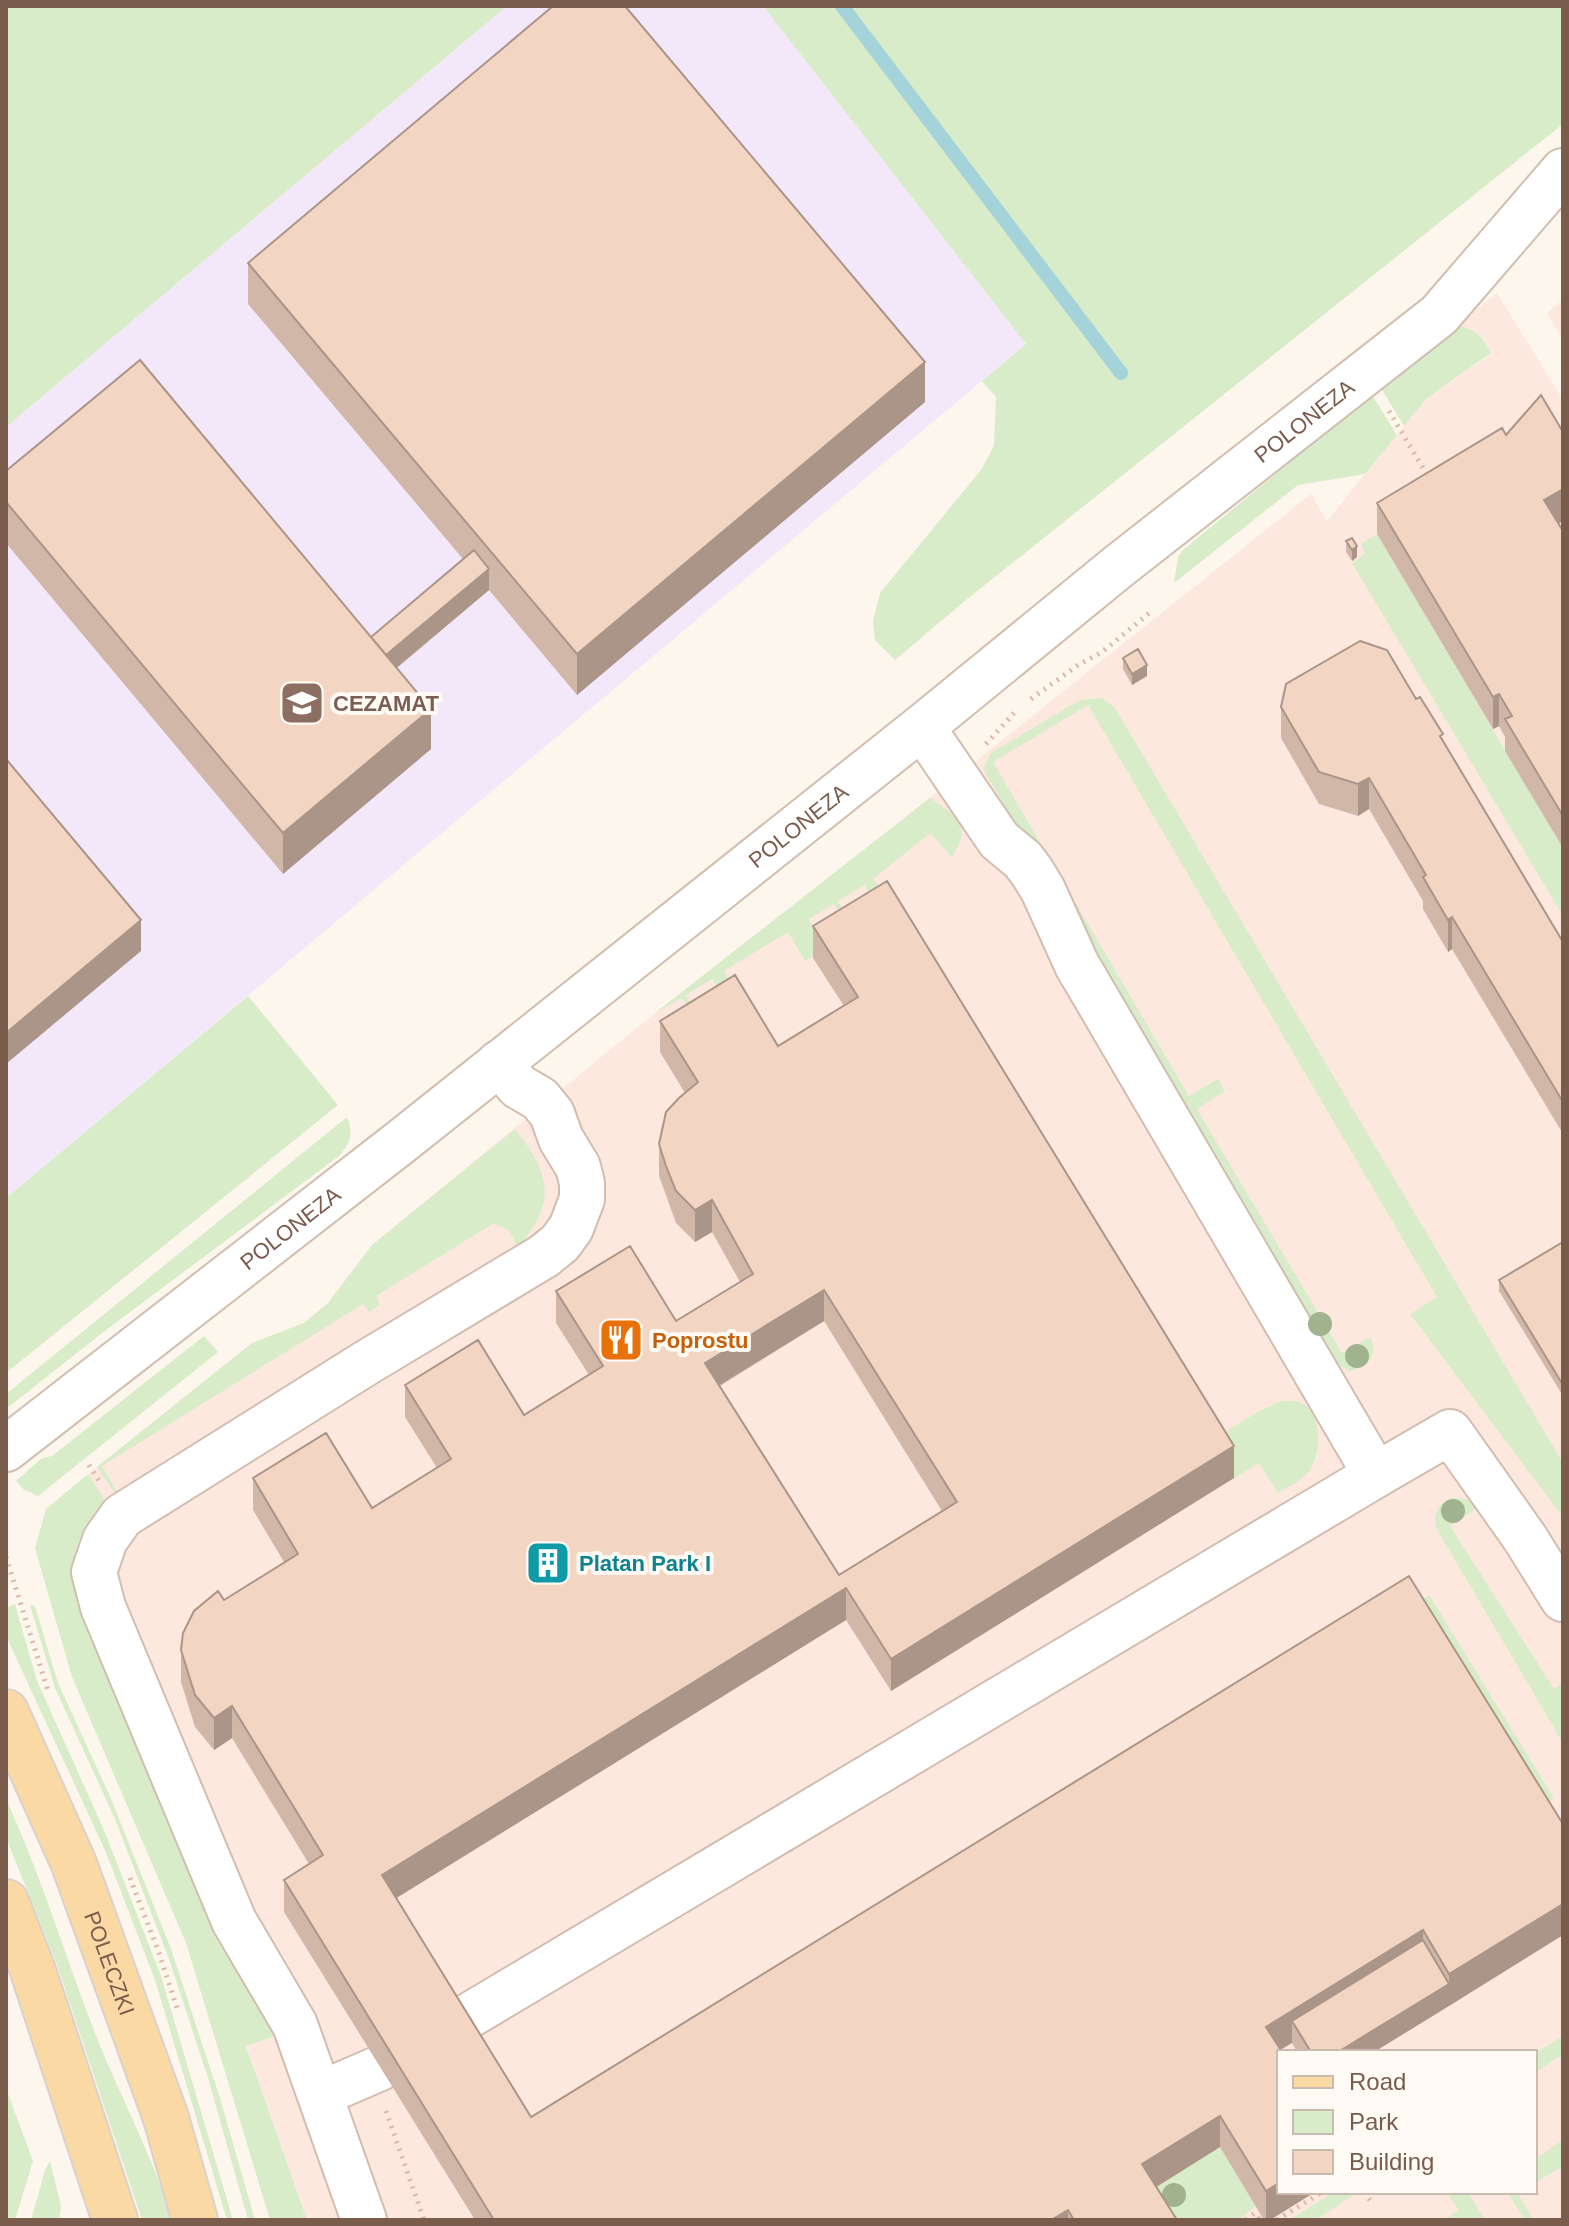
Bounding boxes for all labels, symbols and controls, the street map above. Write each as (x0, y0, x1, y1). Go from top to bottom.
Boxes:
street label: POLONEZA (1250, 374, 1360, 468)
school or university icon: CEZAMAT (278, 679, 326, 727)
place label: CEZAMAT (333, 691, 439, 716)
street label: POLONEZA (744, 779, 853, 873)
street label: POLONEZA (235, 1182, 346, 1275)
restaurant icon: Poprostu (597, 1316, 645, 1364)
place label: Poprostu (652, 1328, 749, 1353)
building icon: Platan Park I (524, 1539, 572, 1587)
place label: Platan Park I (579, 1551, 711, 1576)
street label: POLECZKI (79, 1908, 140, 2019)
legend (1277, 2050, 1537, 2194)
text: Road (1349, 2068, 1406, 2095)
text: Park (1349, 2108, 1399, 2135)
text: Building (1349, 2148, 1434, 2175)

